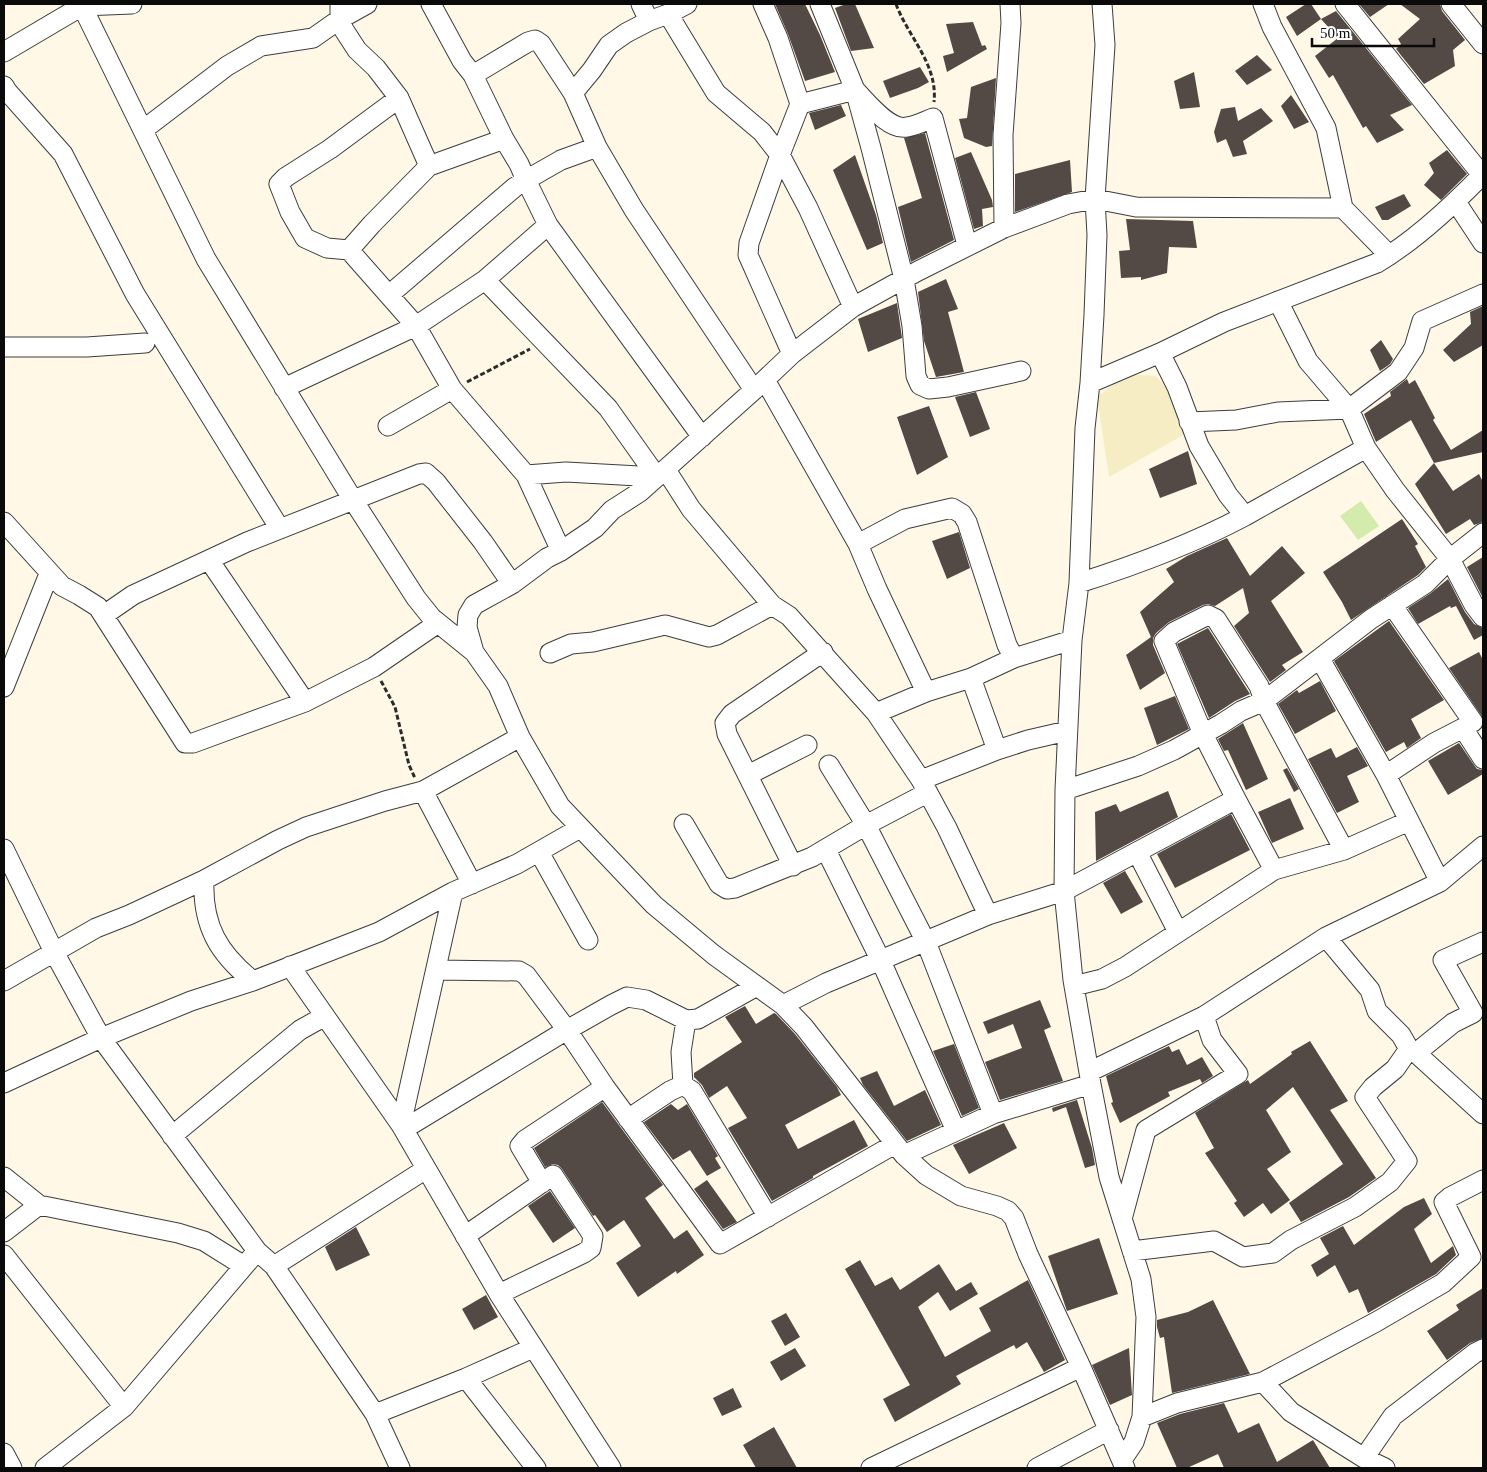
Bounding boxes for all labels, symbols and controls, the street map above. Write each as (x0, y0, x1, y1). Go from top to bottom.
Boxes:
scale bar (1312, 15, 1434, 47)
text: 50 m (1320, 25, 1351, 41)

